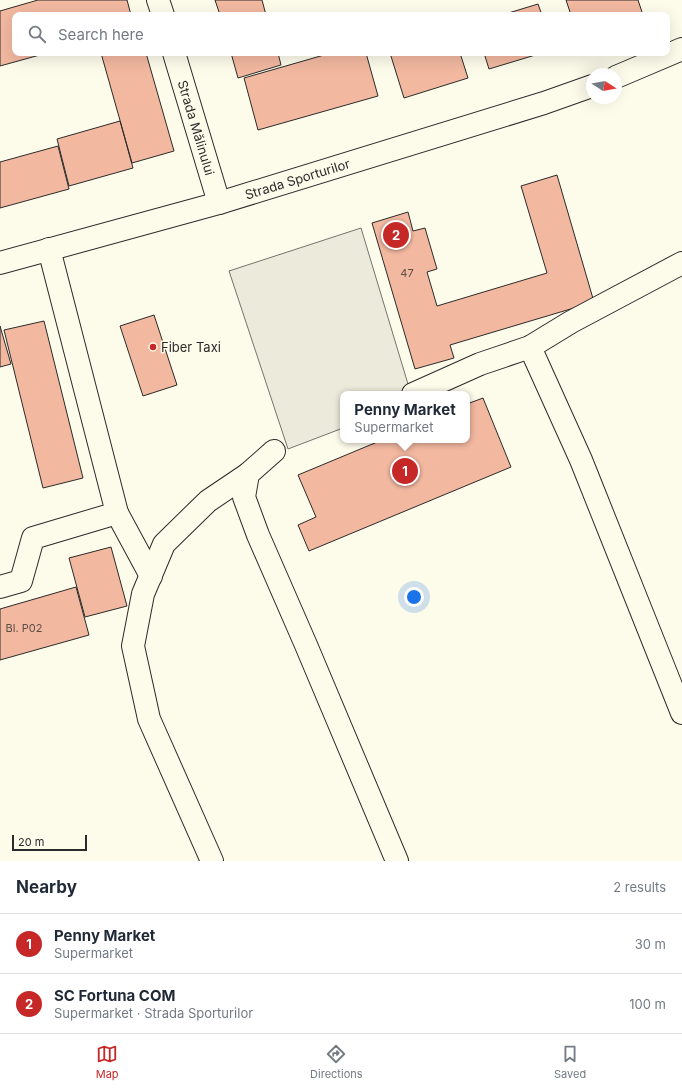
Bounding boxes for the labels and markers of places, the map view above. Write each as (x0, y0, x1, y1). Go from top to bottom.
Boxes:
pin: 2 (383, 220, 409, 250)
place label: Fiber Taxi (161, 339, 221, 355)
marker: Fiber Taxi (148, 342, 158, 352)
pin: 1 (392, 456, 418, 486)

